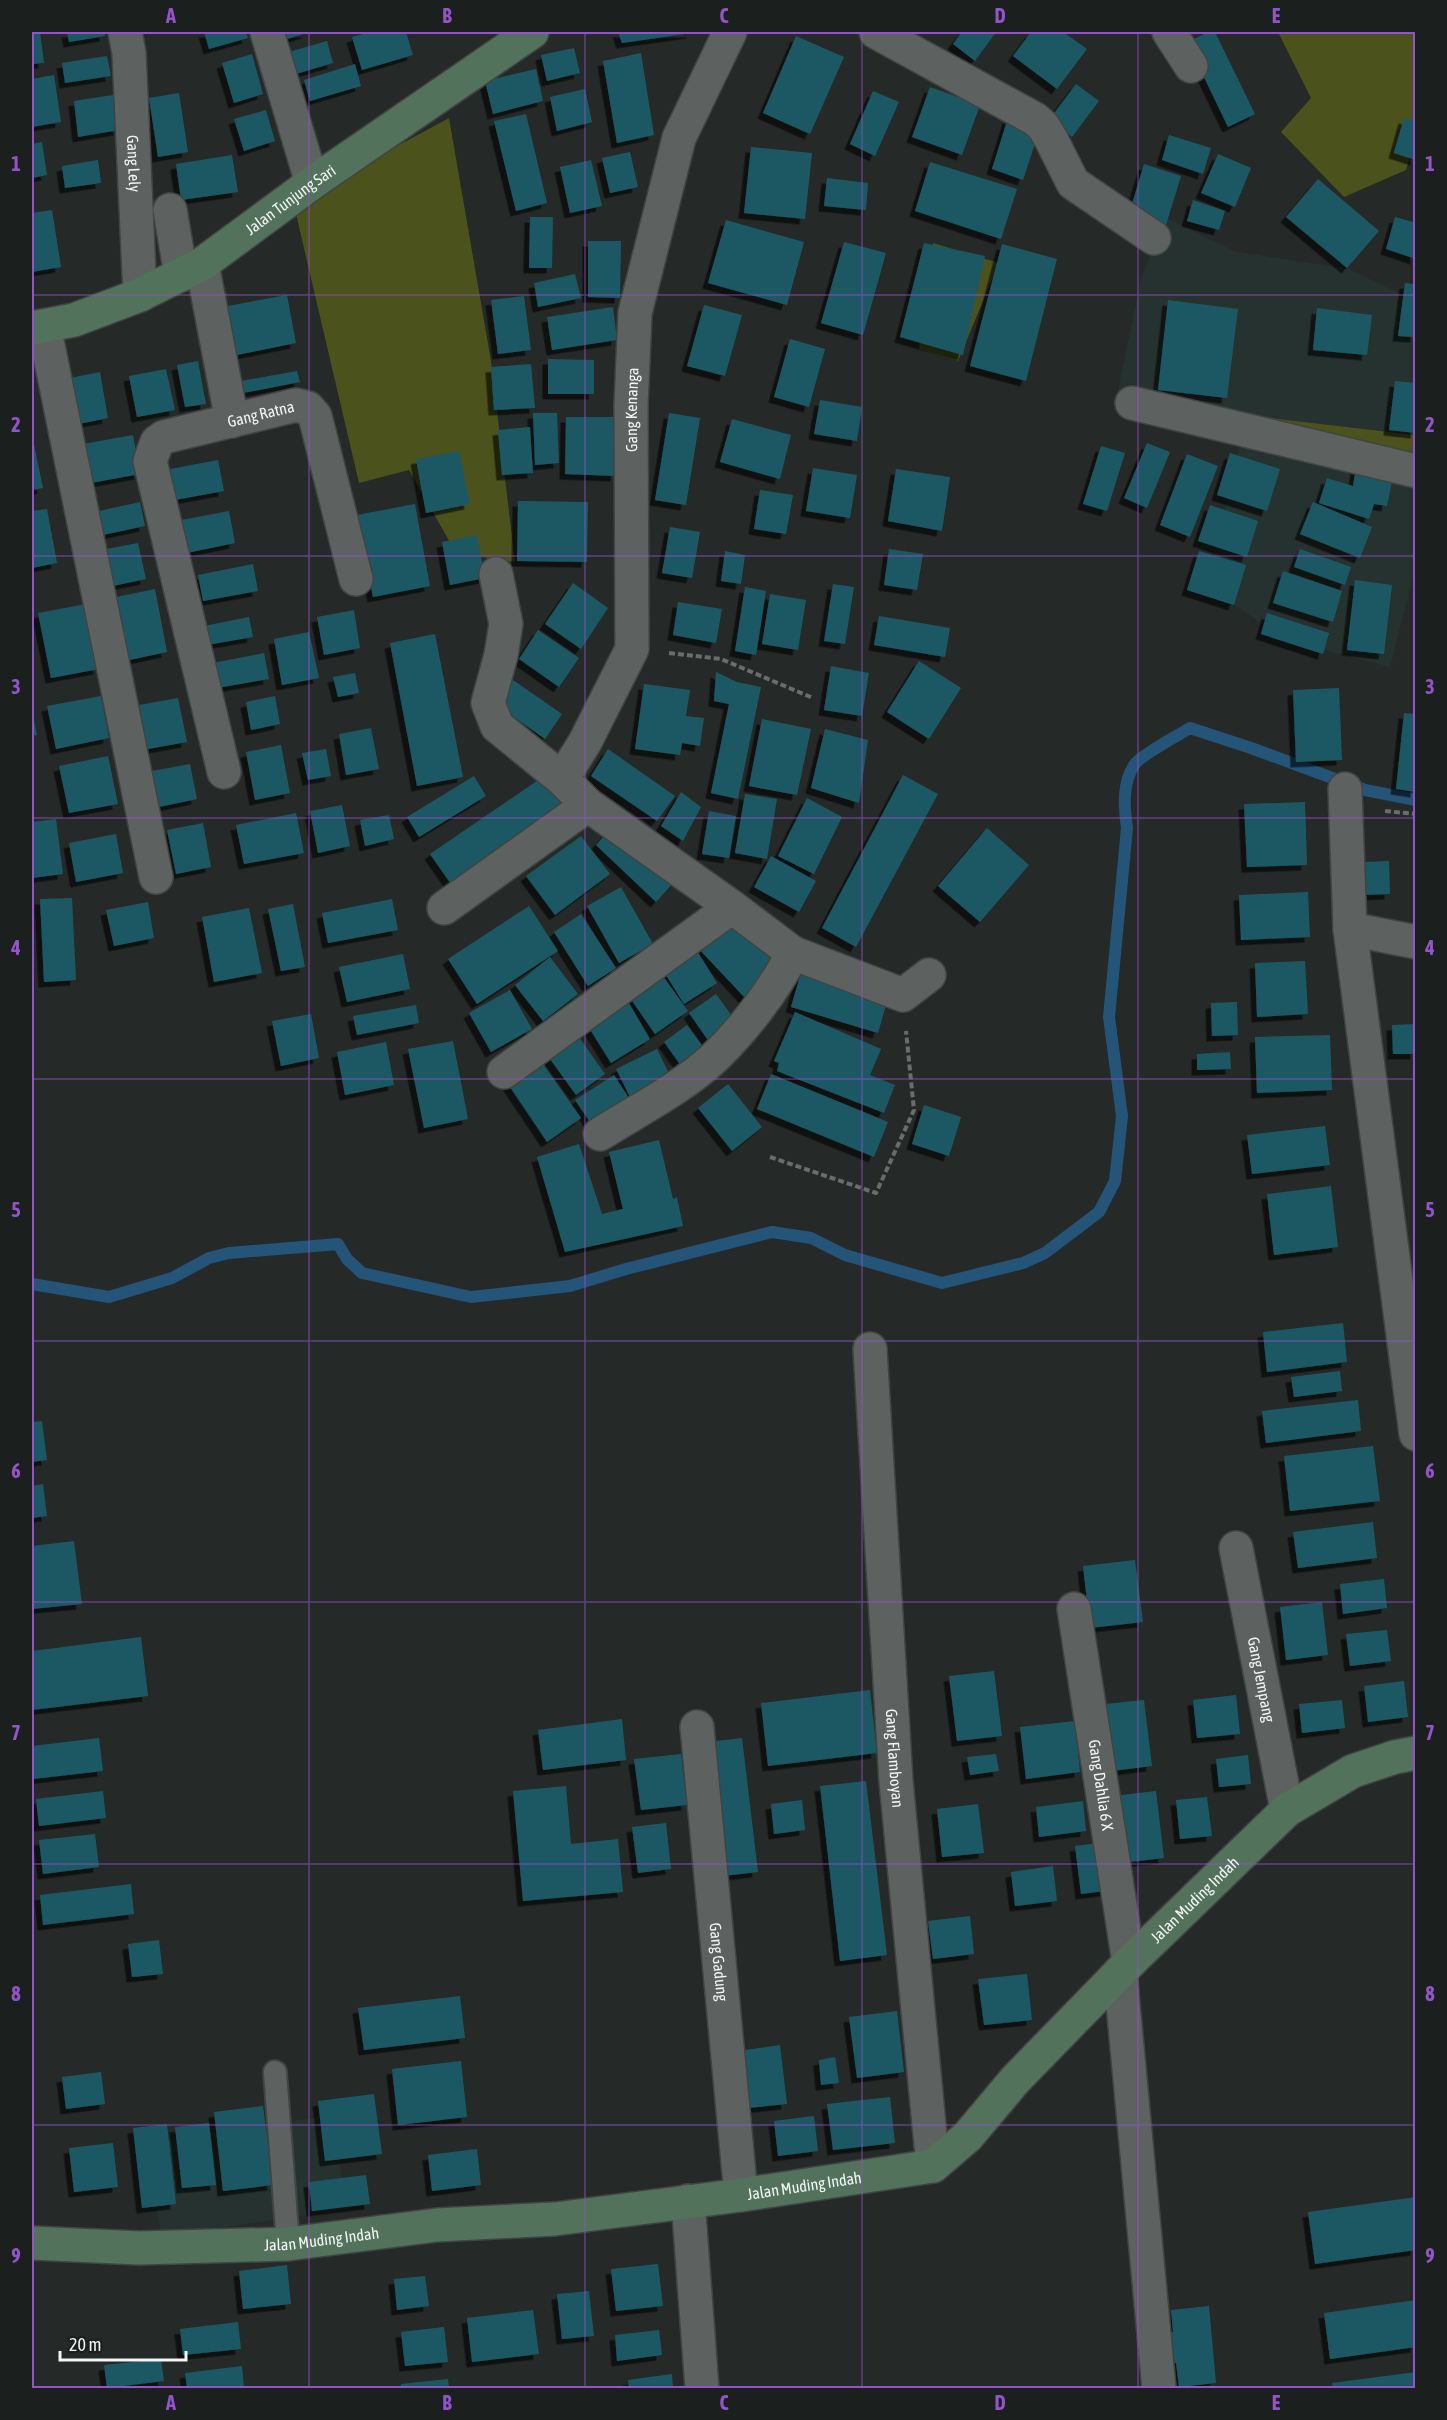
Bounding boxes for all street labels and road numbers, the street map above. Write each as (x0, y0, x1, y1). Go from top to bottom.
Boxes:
street label: Gang Lely (124, 135, 144, 193)
street label: Jalan Tunjung Sari (242, 161, 339, 238)
street label: Gang Kenanga (622, 367, 642, 452)
street label: Gang Ratna (225, 397, 296, 430)
street label: Gang Jempang (1245, 1635, 1279, 1724)
street label: Gang Flamboyan (883, 1708, 908, 1809)
street label: Gang Dahlia 6 X (1085, 1738, 1117, 1832)
street label: Jalan Muding Indah (1147, 1853, 1242, 1946)
street label: Gang Gadung (706, 1922, 732, 2002)
street label: Jalan Muding Indah (746, 2168, 863, 2203)
street label: Jalan Muding Indah (264, 2223, 380, 2254)

